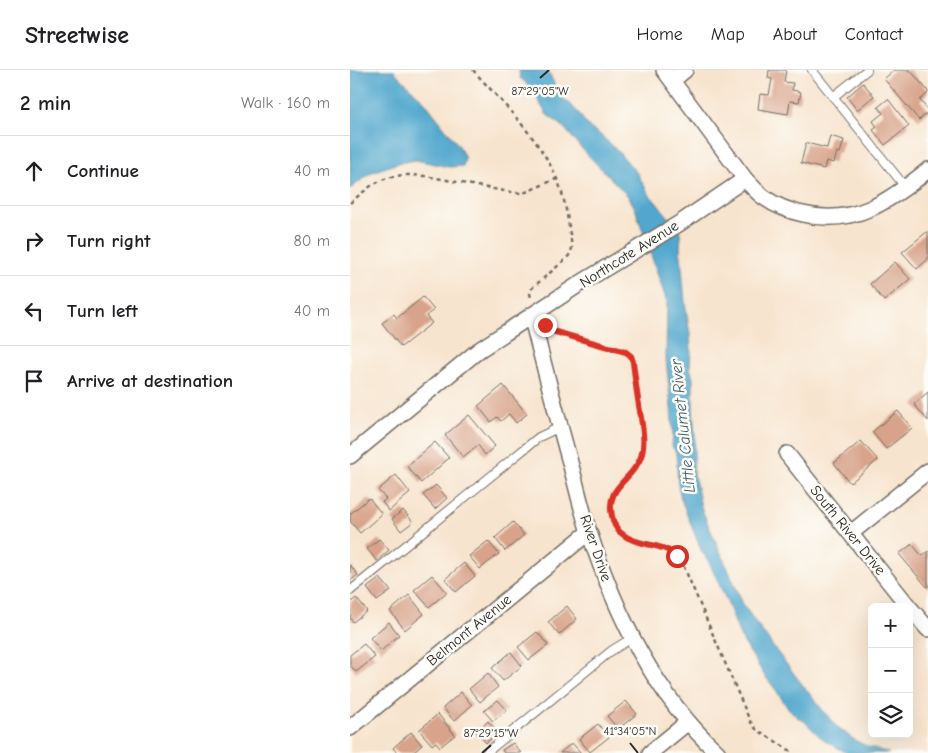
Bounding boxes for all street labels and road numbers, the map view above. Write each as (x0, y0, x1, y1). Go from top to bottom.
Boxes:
street label: Northcote Avenue (576, 216, 682, 292)
street label: South River Drive (806, 481, 890, 579)
street label: River Drive (576, 512, 616, 584)
street label: Belmont Avenue (423, 590, 515, 670)

